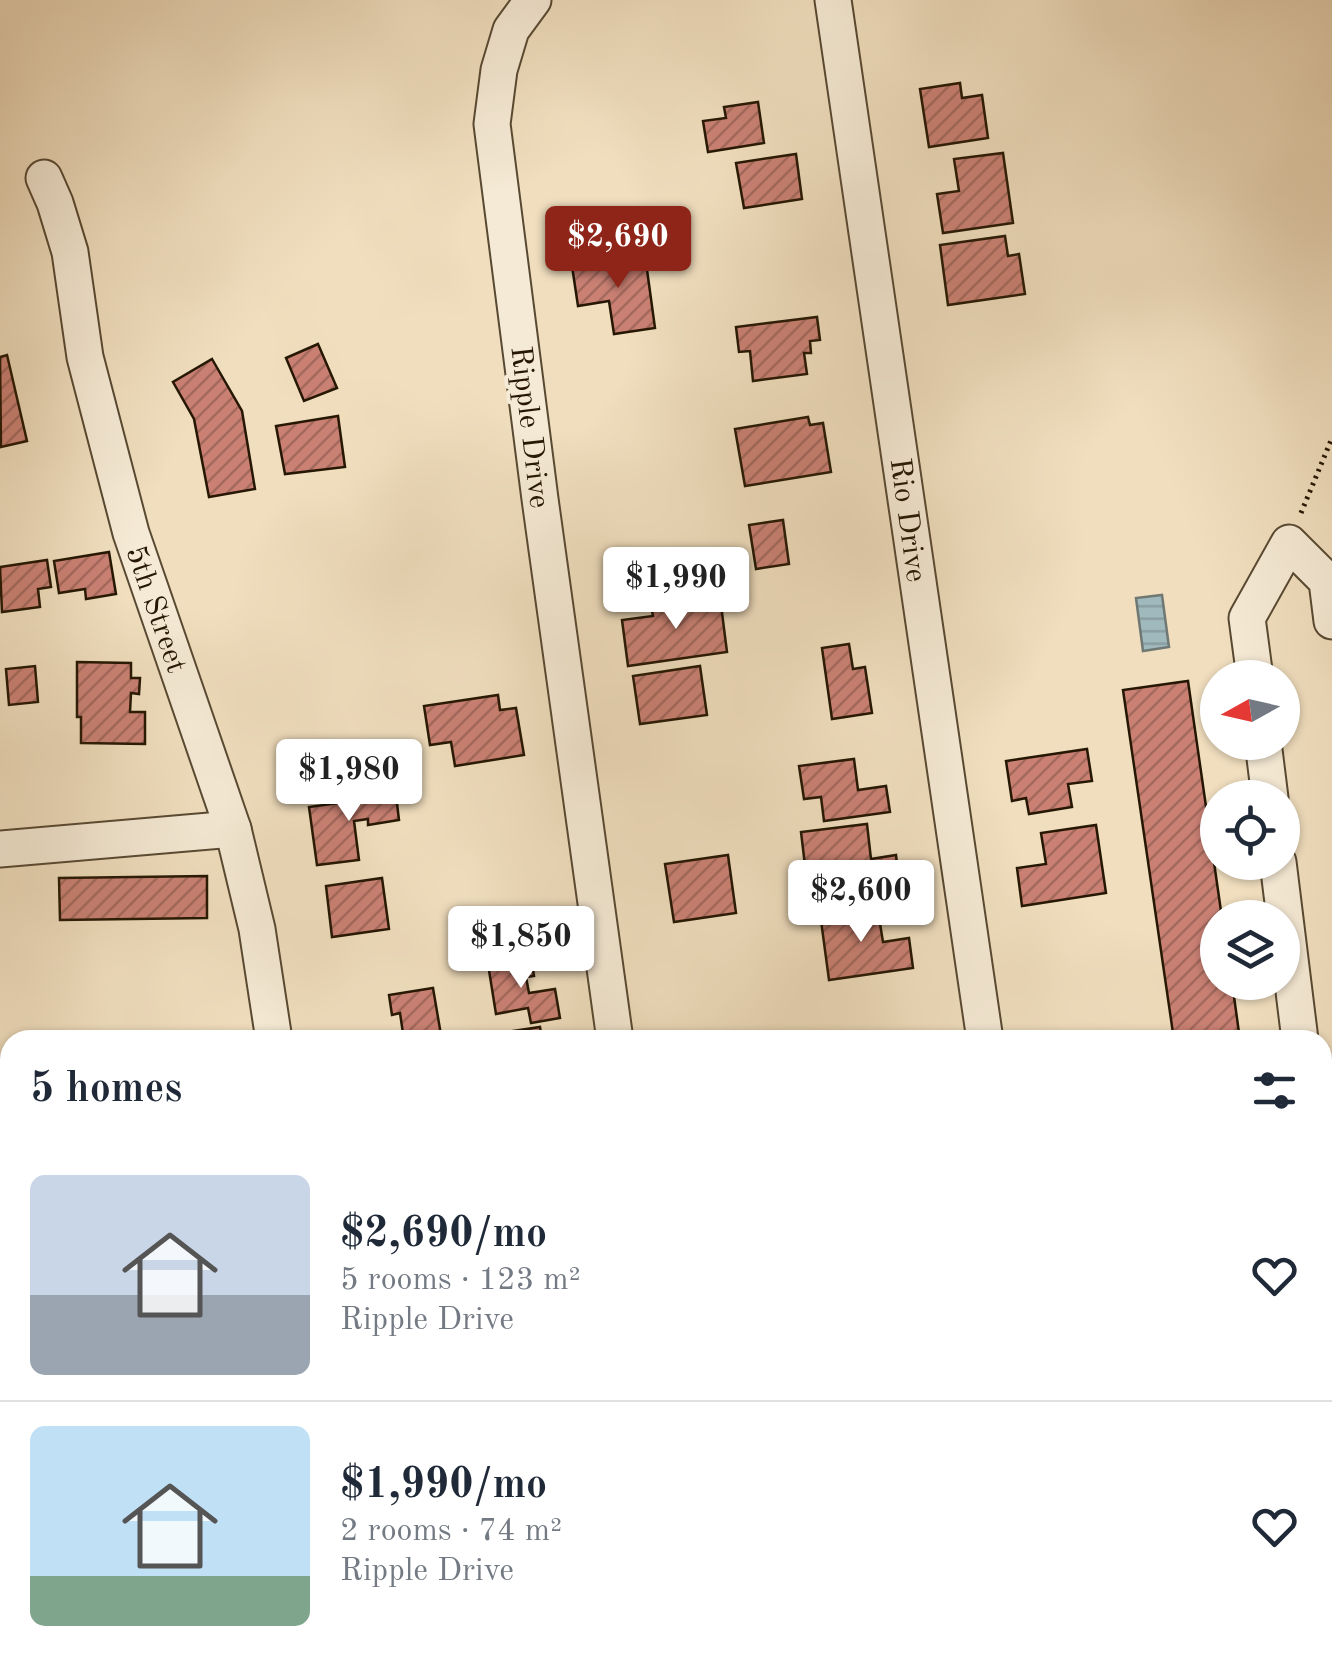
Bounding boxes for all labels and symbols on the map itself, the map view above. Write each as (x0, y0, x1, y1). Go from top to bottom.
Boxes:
pin: $2,690 (537, 206, 699, 291)
street label: Ripple Drive (504, 345, 554, 510)
street label: Rio Drive (883, 456, 931, 584)
street label: 5th Street (119, 542, 191, 677)
pin: $1,990 (595, 547, 757, 632)
north arrow (1200, 660, 1300, 760)
pin: $1,980 (268, 739, 430, 824)
pin: $2,600 (780, 860, 942, 945)
pin: $1,850 (440, 906, 602, 991)

